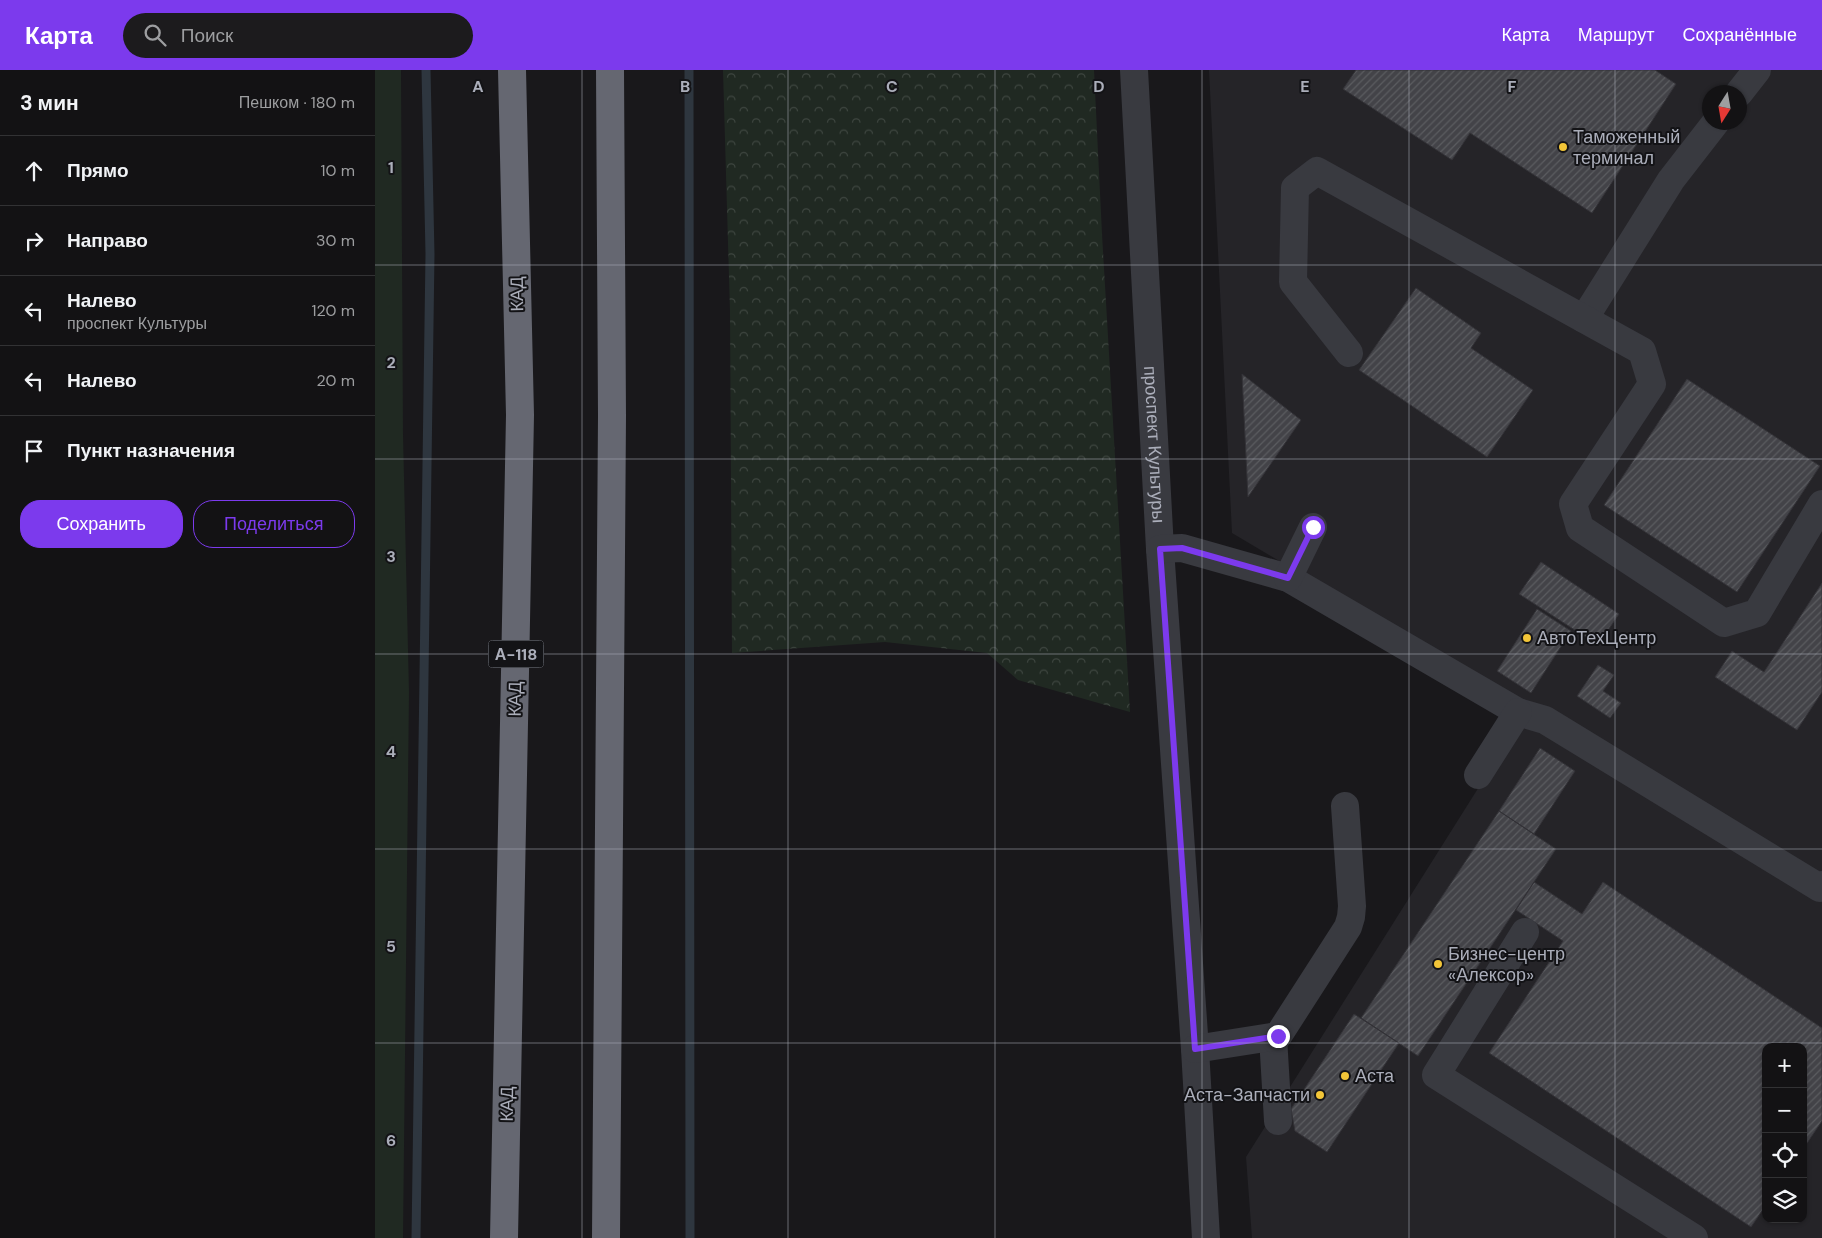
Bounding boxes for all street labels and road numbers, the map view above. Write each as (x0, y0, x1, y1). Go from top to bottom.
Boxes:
street label: КАД (505, 276, 529, 312)
street label: проспект Культуры (1138, 365, 1171, 524)
road number: А-118 (489, 640, 543, 668)
street label: КАД (503, 681, 527, 717)
street label: КАД (495, 1086, 519, 1122)

